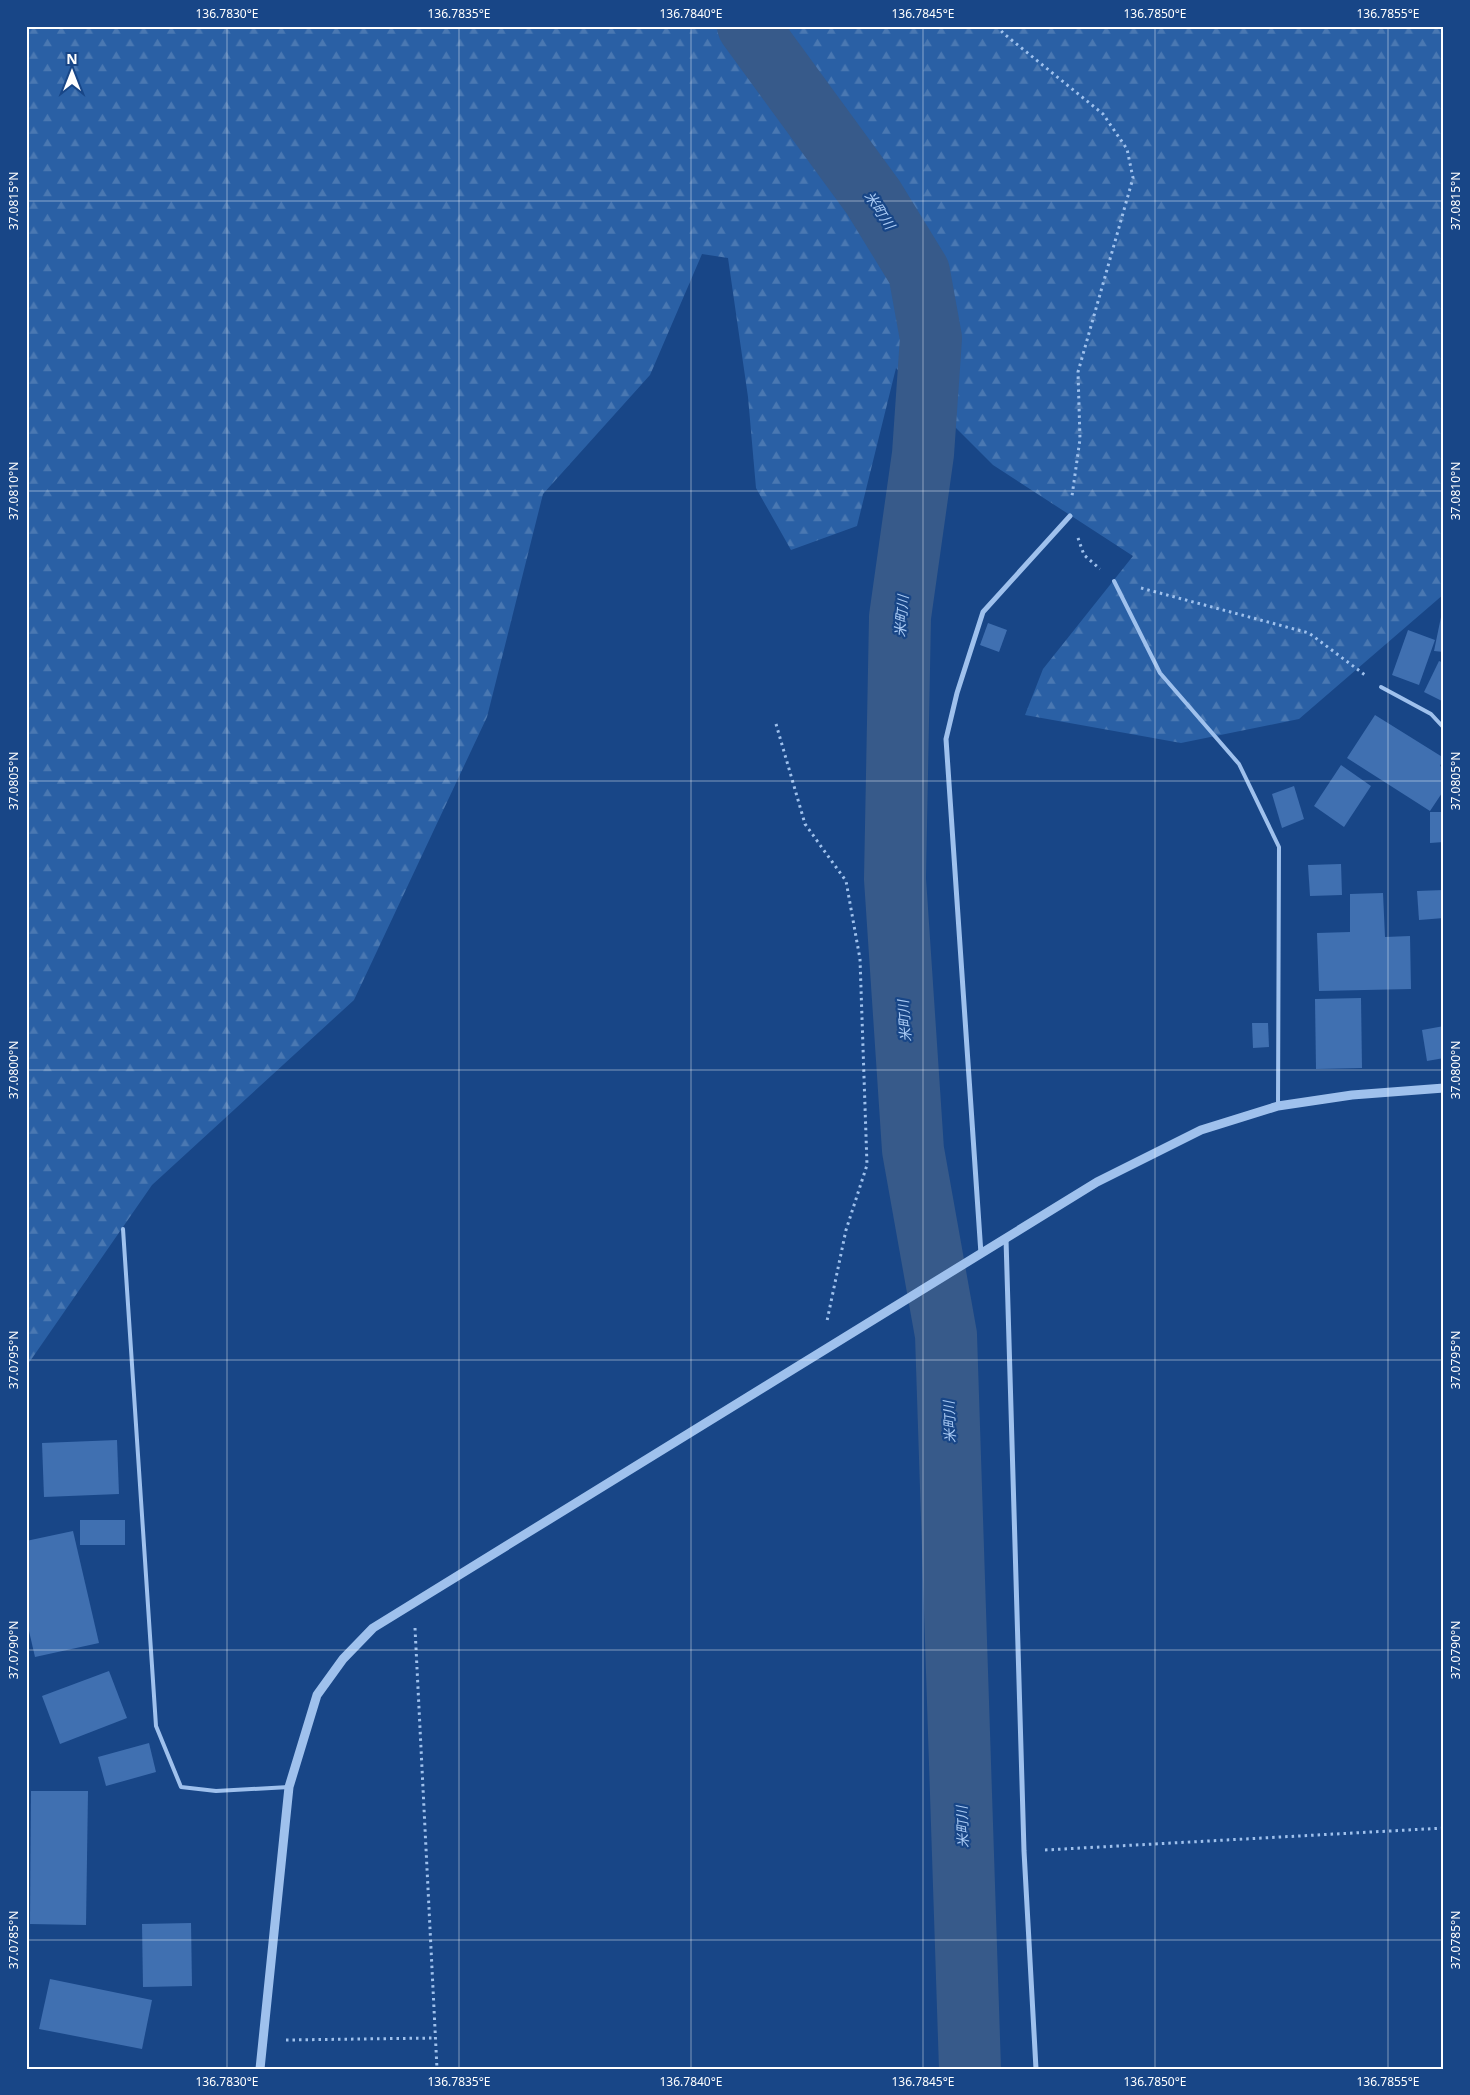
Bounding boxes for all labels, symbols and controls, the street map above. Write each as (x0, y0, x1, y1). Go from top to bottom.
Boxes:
text: 136.7830°E (195, 5, 259, 22)
text: 136.7835°E (427, 5, 491, 22)
text: 136.7840°E (659, 5, 723, 22)
text: 136.7845°E (891, 5, 955, 22)
text: 136.7850°E (1123, 5, 1187, 22)
text: 136.7855°E (1356, 5, 1420, 22)
north arrow (48, 48, 98, 98)
text: N (66, 49, 78, 68)
text: 37.0815°N (5, 172, 22, 230)
text: 37.0815°N (1447, 172, 1464, 230)
water label: 米町川 (861, 187, 900, 234)
text: 37.0810°N (5, 462, 22, 520)
text: 37.0810°N (1447, 462, 1464, 520)
water label: 米町川 (890, 592, 912, 638)
text: 37.0805°N (5, 752, 22, 810)
text: 37.0805°N (1447, 752, 1464, 810)
water label: 米町川 (893, 997, 915, 1043)
text: 37.0800°N (5, 1041, 22, 1099)
text: 37.0800°N (1447, 1041, 1464, 1099)
text: 37.0795°N (5, 1331, 22, 1389)
text: 37.0795°N (1447, 1331, 1464, 1389)
water label: 米町川 (939, 1399, 959, 1443)
text: 37.0790°N (5, 1621, 22, 1679)
text: 37.0790°N (1447, 1621, 1464, 1679)
water label: 米町川 (952, 1804, 972, 1848)
text: 37.0785°N (5, 1911, 22, 1969)
text: 37.0785°N (1447, 1911, 1464, 1969)
text: 136.7830°E (195, 2073, 259, 2090)
text: 136.7835°E (427, 2073, 491, 2090)
text: 136.7840°E (659, 2073, 723, 2090)
text: 136.7845°E (891, 2073, 955, 2090)
text: 136.7850°E (1123, 2073, 1187, 2090)
text: 136.7855°E (1356, 2073, 1420, 2090)

